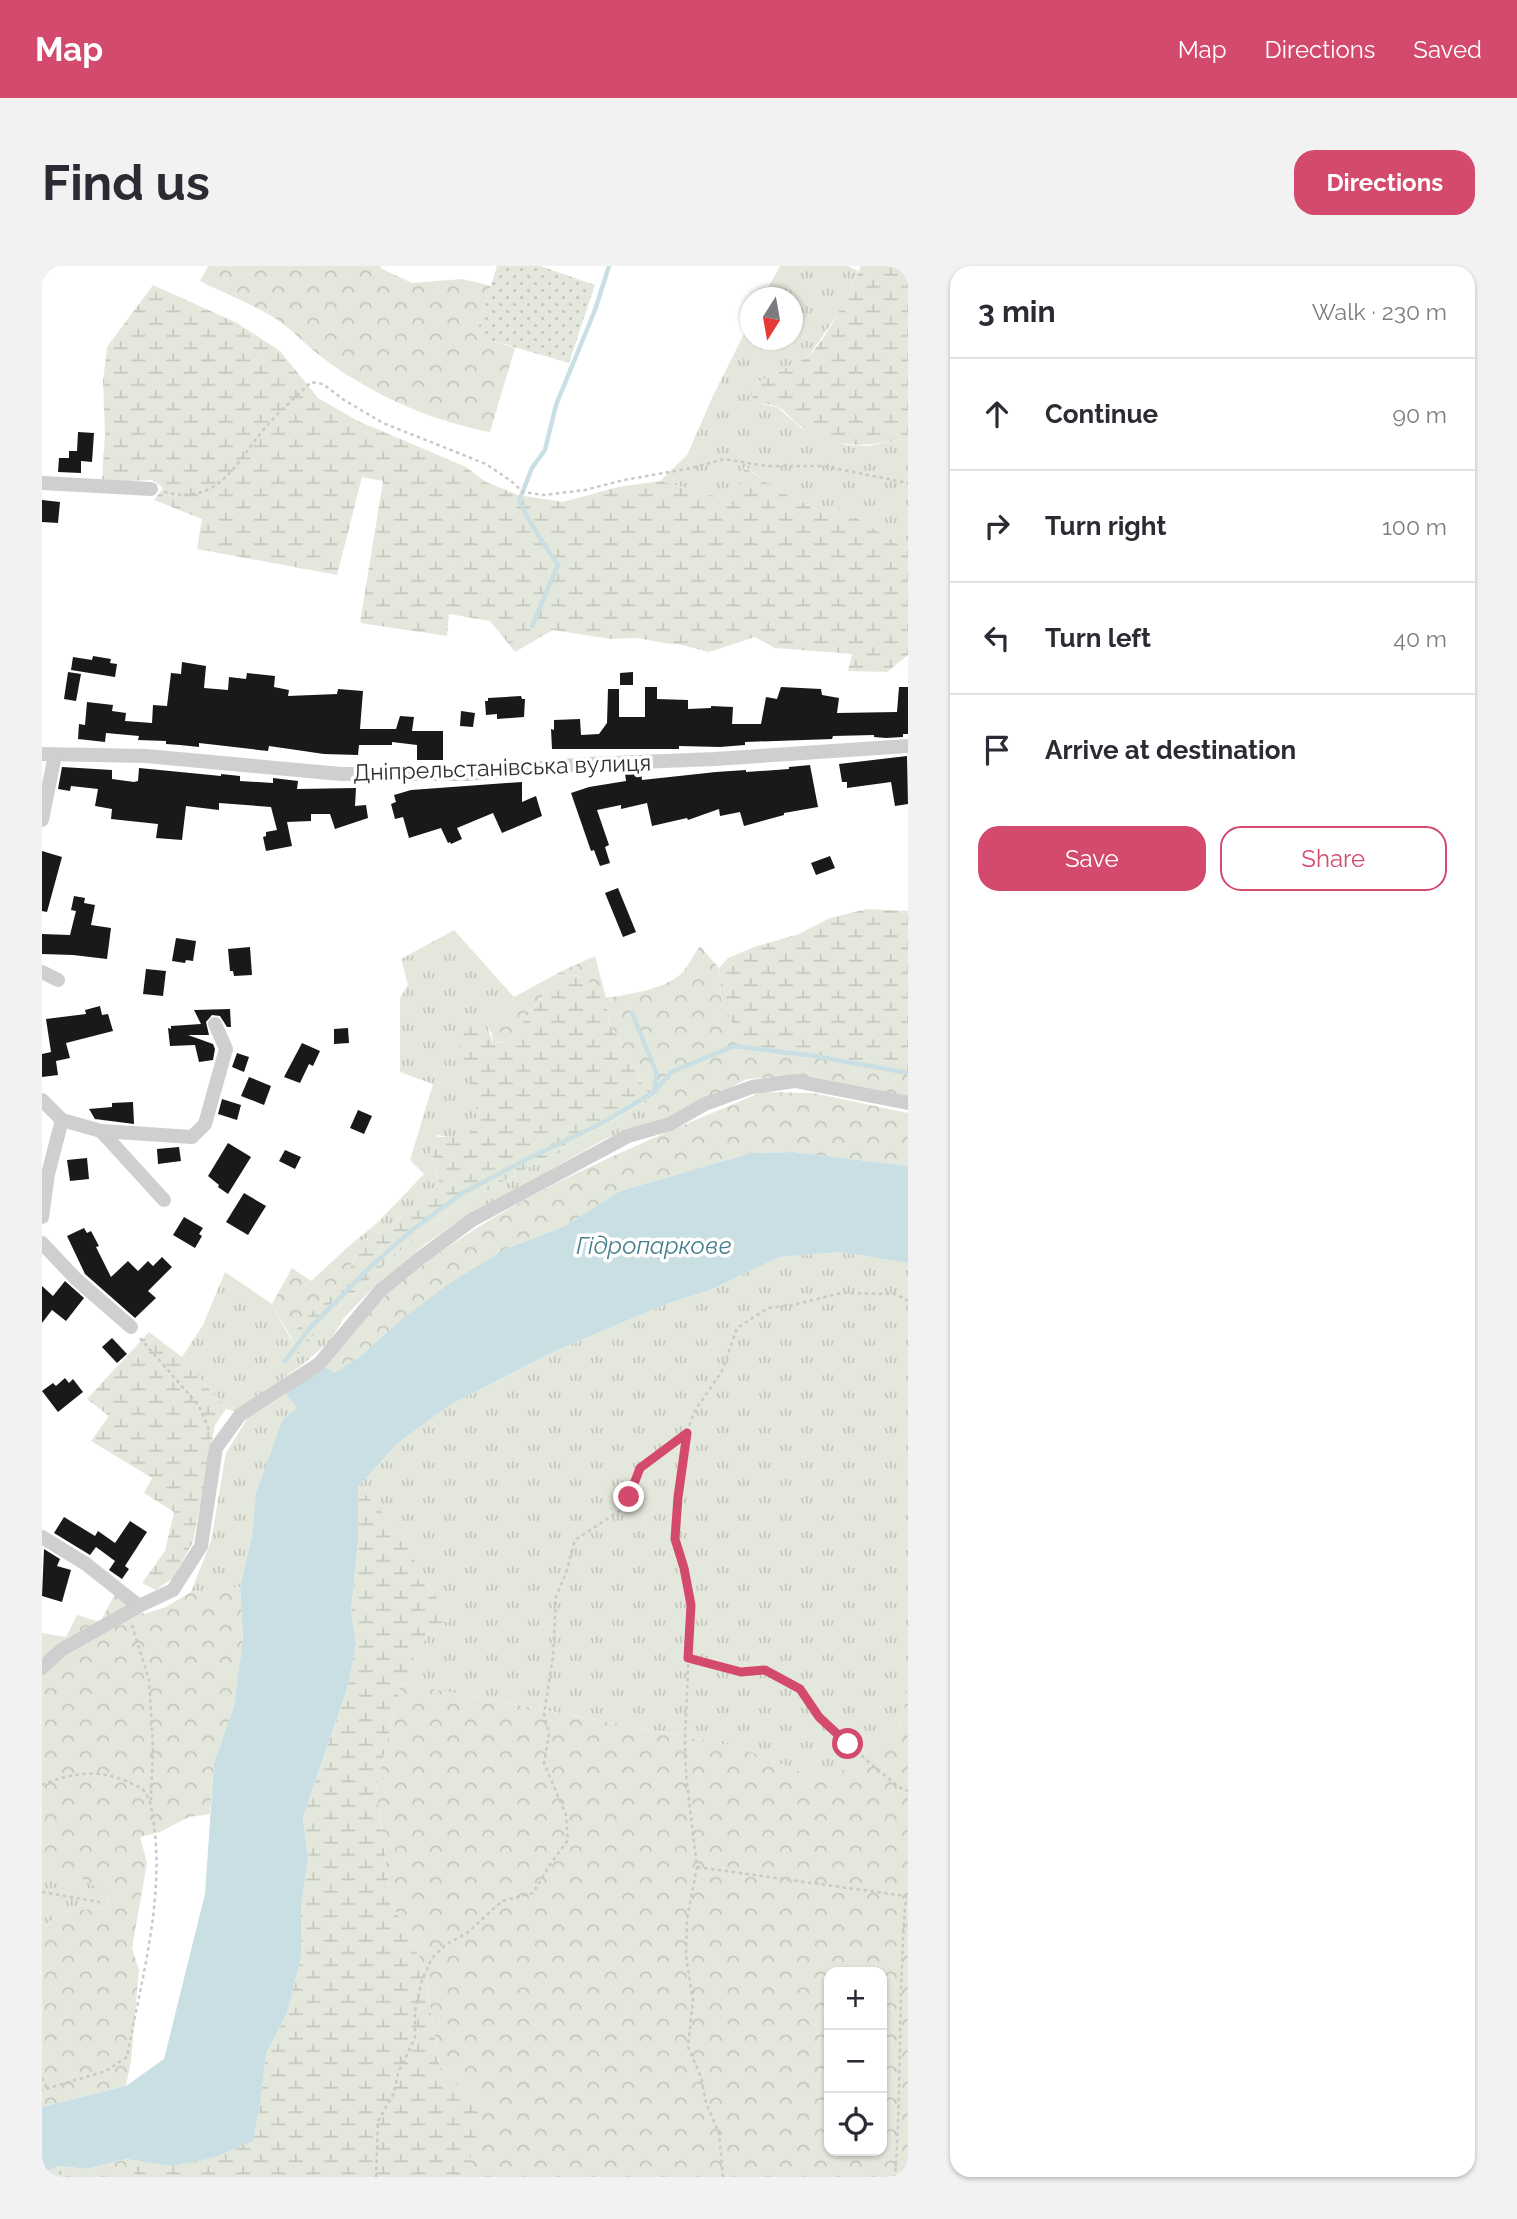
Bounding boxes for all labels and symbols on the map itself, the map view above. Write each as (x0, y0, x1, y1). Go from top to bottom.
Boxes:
north arrow (740, 287, 803, 350)
street label: Дніпрельстанівська вулиця (352, 748, 652, 786)
water label: Гідропаркове (576, 1231, 732, 1260)
route end (613, 1481, 644, 1512)
route start (832, 1728, 863, 1759)

